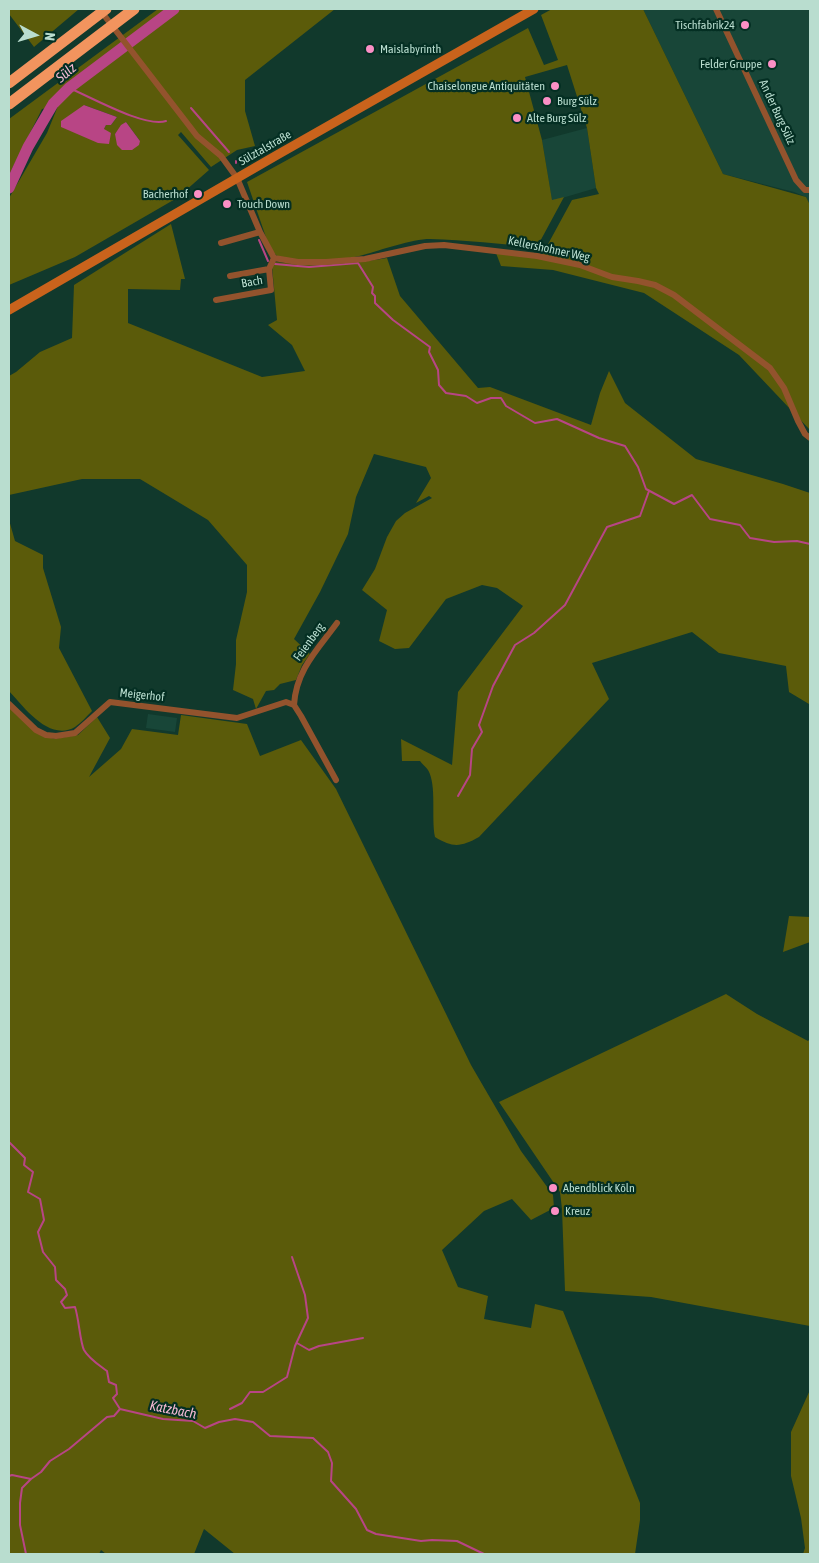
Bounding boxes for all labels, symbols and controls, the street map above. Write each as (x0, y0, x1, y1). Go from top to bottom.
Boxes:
north arrow (10, 10, 60, 60)
place label: Tischfabrik24 (675, 18, 735, 32)
marker: Tischfabrik24 (739, 19, 751, 31)
text: N (42, 32, 58, 42)
place label: Maislabyrinth (380, 42, 441, 56)
marker: Maislabyrinth (364, 43, 376, 55)
place label: Felder Gruppe (700, 57, 762, 71)
marker: Felder Gruppe (766, 58, 778, 70)
water label: Sülz (52, 60, 80, 86)
street label: An der Burg Sülz (756, 77, 798, 147)
place label: Chaiselongue Antiquitäten (427, 79, 545, 93)
marker: Chaiselongue Antiquitäten (549, 80, 561, 92)
place label: Burg Sülz (557, 94, 597, 108)
marker: Burg Sülz (541, 95, 553, 107)
place label: Alte Burg Sülz (527, 111, 586, 125)
marker: Alte Burg Sülz (511, 112, 523, 124)
street label: Sülztalstraße (236, 127, 294, 169)
place label: Bacherhof (143, 187, 188, 201)
marker: Bacherhof (192, 188, 204, 200)
place label: Touch Down (237, 197, 290, 211)
marker: Touch Down (221, 198, 233, 210)
street label: Kellershohner Weg (507, 233, 591, 265)
street label: Bach (240, 273, 264, 291)
street label: Feienberg (290, 620, 328, 664)
street label: Meigerhof (119, 685, 165, 705)
place label: Abendblick Köln (563, 1181, 635, 1195)
marker: Abendblick Köln (547, 1182, 559, 1194)
place label: Kreuz (565, 1204, 590, 1218)
marker: Kreuz (549, 1205, 561, 1217)
water label: Katzbach (148, 1397, 198, 1423)

